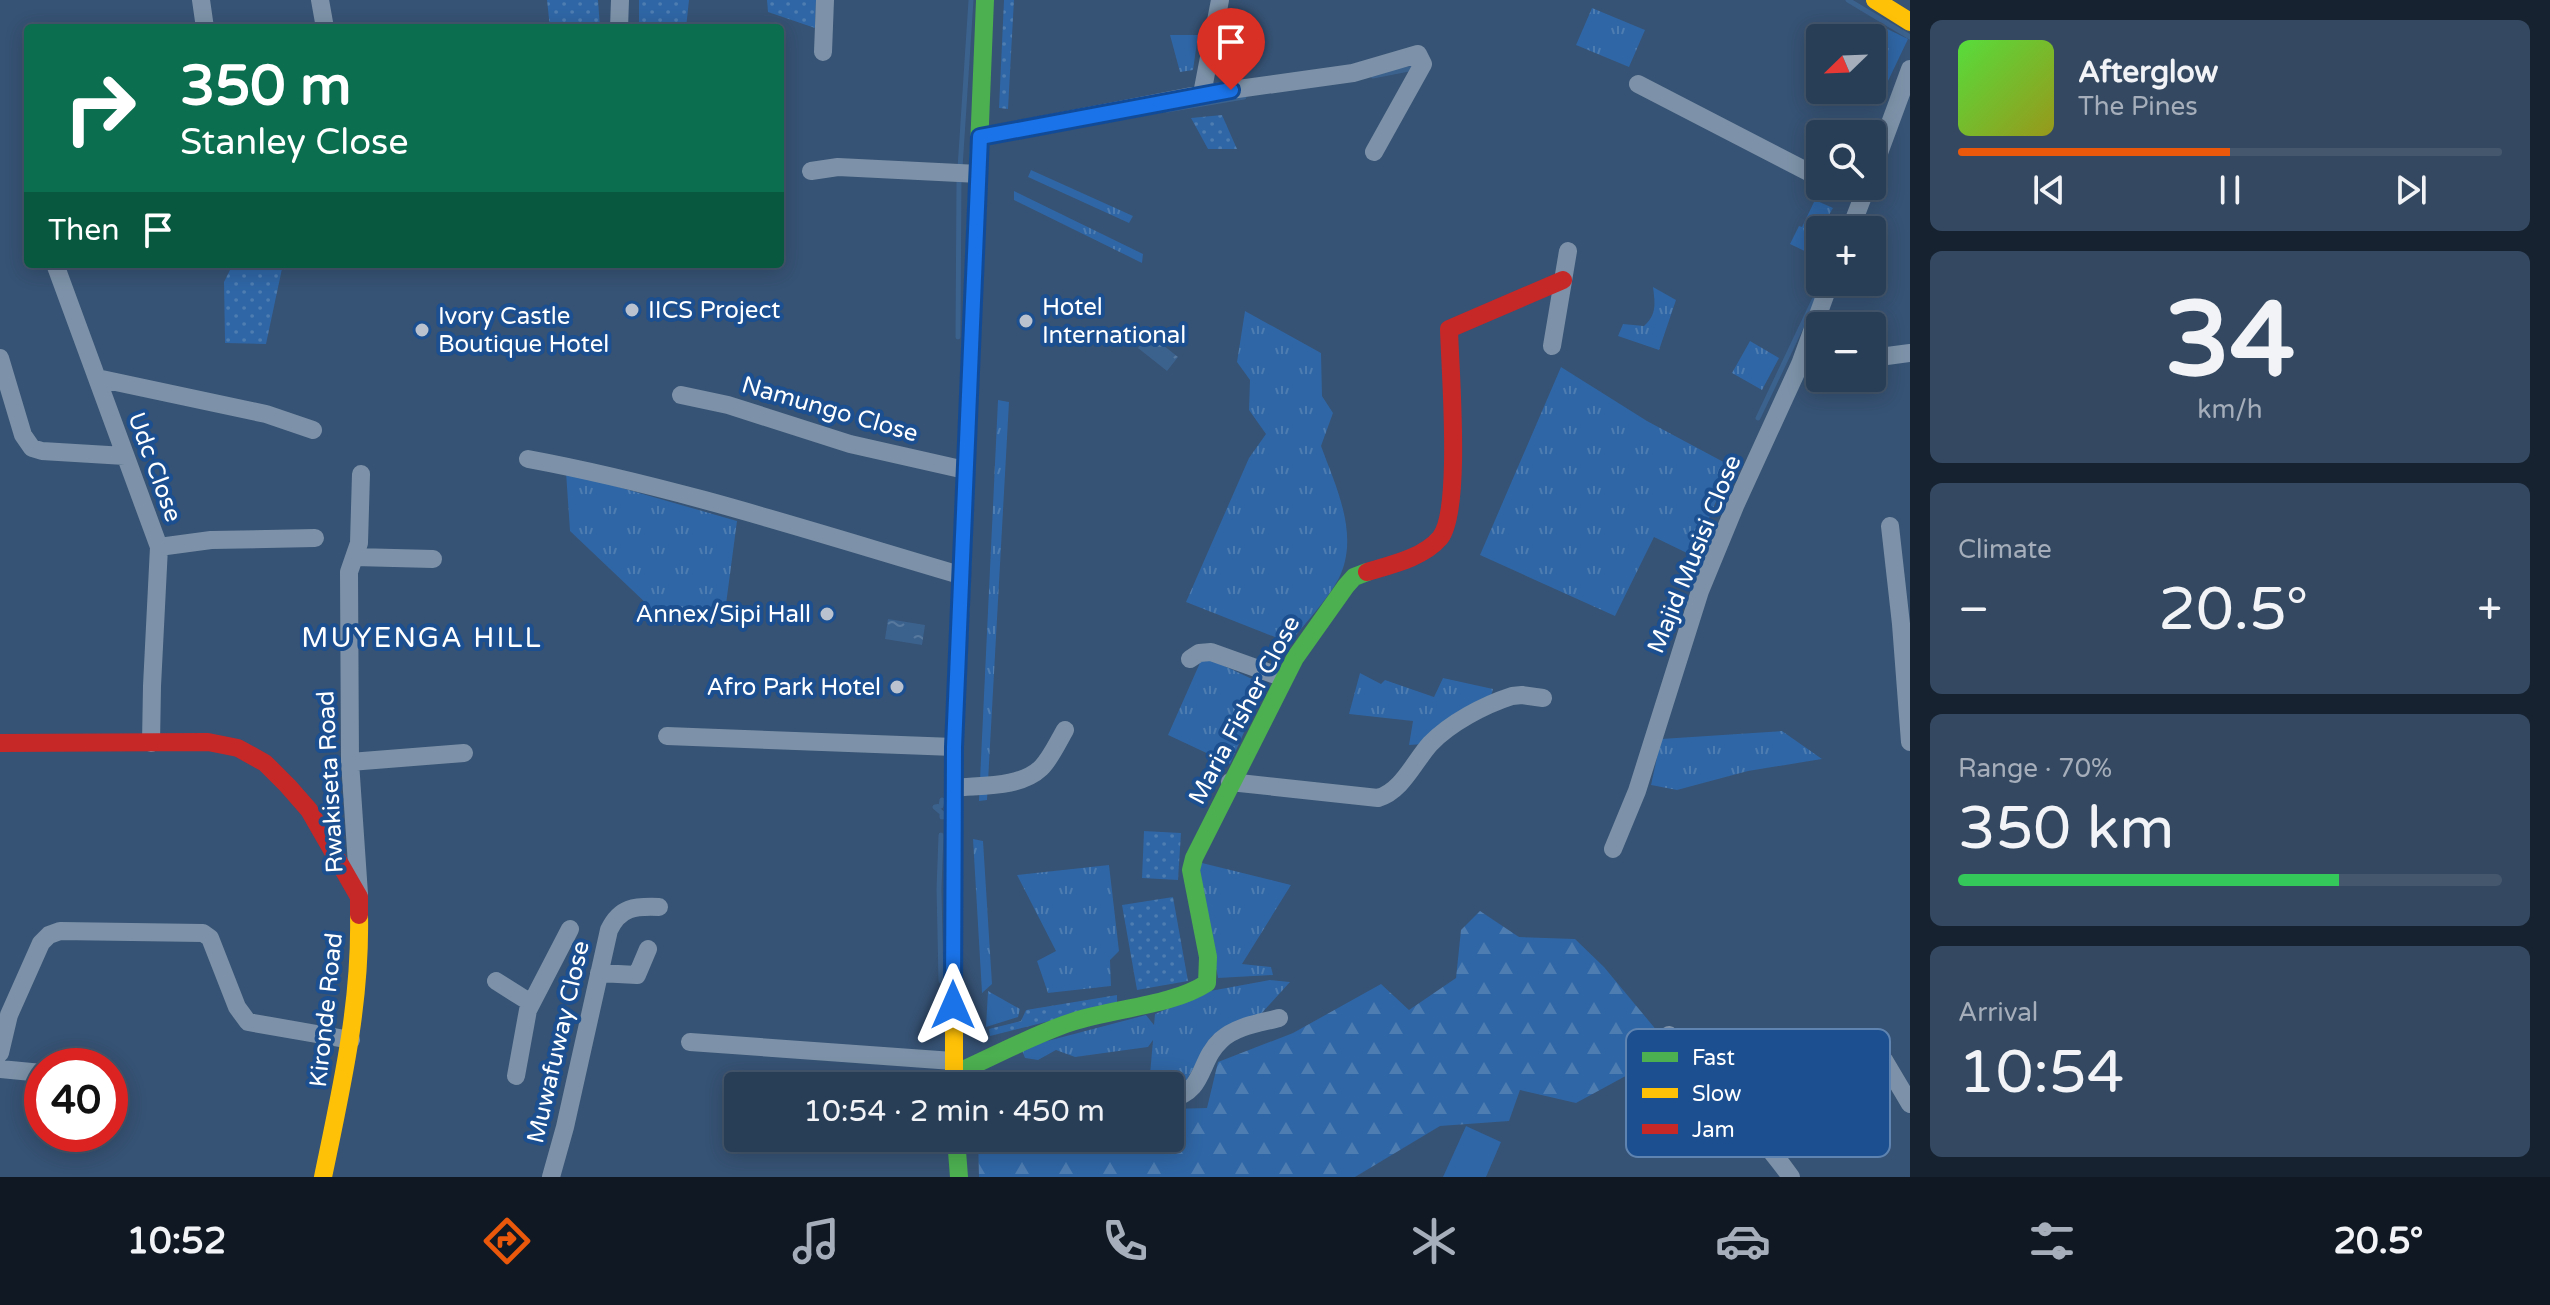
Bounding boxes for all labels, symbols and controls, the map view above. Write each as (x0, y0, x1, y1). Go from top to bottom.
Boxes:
pin (1197, 8, 1265, 90)
icon: arrive (1209, 20, 1253, 64)
north arrow (1806, 24, 1886, 104)
map controls (1806, 24, 1886, 392)
text: 350 m (180, 53, 351, 120)
text: Afterglow (2078, 54, 2218, 91)
icon: right (48, 56, 152, 160)
text: The Pines (2078, 91, 2198, 122)
button: search (1806, 120, 1886, 200)
text: Stanley Close (180, 121, 409, 164)
icon: previous (2027, 168, 2071, 212)
icon: pause (2208, 168, 2252, 212)
icon: next (2389, 168, 2433, 212)
icon: arrive (136, 208, 180, 252)
text: Then (48, 212, 120, 249)
button: + (1806, 216, 1886, 296)
text: 34 (2165, 279, 2295, 404)
place label: Hotel International (1042, 293, 1186, 350)
place label: IICS Project (648, 296, 780, 325)
marker: IICS Project (623, 301, 641, 319)
place label: Ivory Castle Boutique Hotel (438, 302, 609, 359)
marker: Hotel International (1017, 312, 1035, 330)
button: − (1806, 312, 1886, 392)
marker: Ivory Castle Boutique Hotel (413, 321, 431, 339)
street label: Namungo Close (738, 370, 921, 449)
text: km/h (2197, 394, 2263, 425)
street label: Udc Close (121, 409, 188, 526)
street label: Majid Musisi Close (1641, 451, 1747, 658)
text: Climate (1958, 534, 2052, 565)
text: 20.5° (2158, 574, 2308, 646)
text: − (1958, 584, 1989, 637)
text: + (2477, 584, 2502, 637)
place label: Annex/Sipi Hall (635, 600, 811, 629)
marker: Annex/Sipi Hall (818, 605, 836, 623)
street label: Maria Fisher Close (1182, 611, 1306, 809)
district label: MUYENGA HILL (301, 621, 543, 655)
place label: Afro Park Hotel (706, 673, 881, 702)
marker: Afro Park Hotel (888, 678, 906, 696)
street label: Rwakiseta Road (311, 690, 350, 874)
text: Range · 70% (1958, 753, 2112, 784)
text: 350 km (1958, 793, 2174, 865)
street label: Kironde Road (304, 931, 349, 1089)
street label: Muwafuway Close (521, 938, 596, 1146)
position arrow (911, 963, 995, 1047)
text: Arrival (1958, 997, 2038, 1028)
legend (1626, 1029, 1890, 1157)
text: 10:54 (1958, 1037, 2124, 1109)
text: Fast (1692, 1045, 1735, 1071)
speed limit sign: 40 (24, 1048, 128, 1152)
text: Slow (1692, 1081, 1742, 1107)
text: 10:54 · 2 min · 450 m (803, 1093, 1105, 1130)
text: Jam (1692, 1117, 1735, 1143)
icon: directions (479, 1213, 535, 1269)
icon: music (788, 1213, 844, 1269)
icon: phone (1097, 1213, 1153, 1269)
icon: climate (1406, 1213, 1462, 1269)
icon: car (1715, 1213, 1771, 1269)
icon: filters (2024, 1213, 2080, 1269)
text: 10:52 (127, 1220, 226, 1263)
text: 20.5° (2333, 1220, 2423, 1263)

